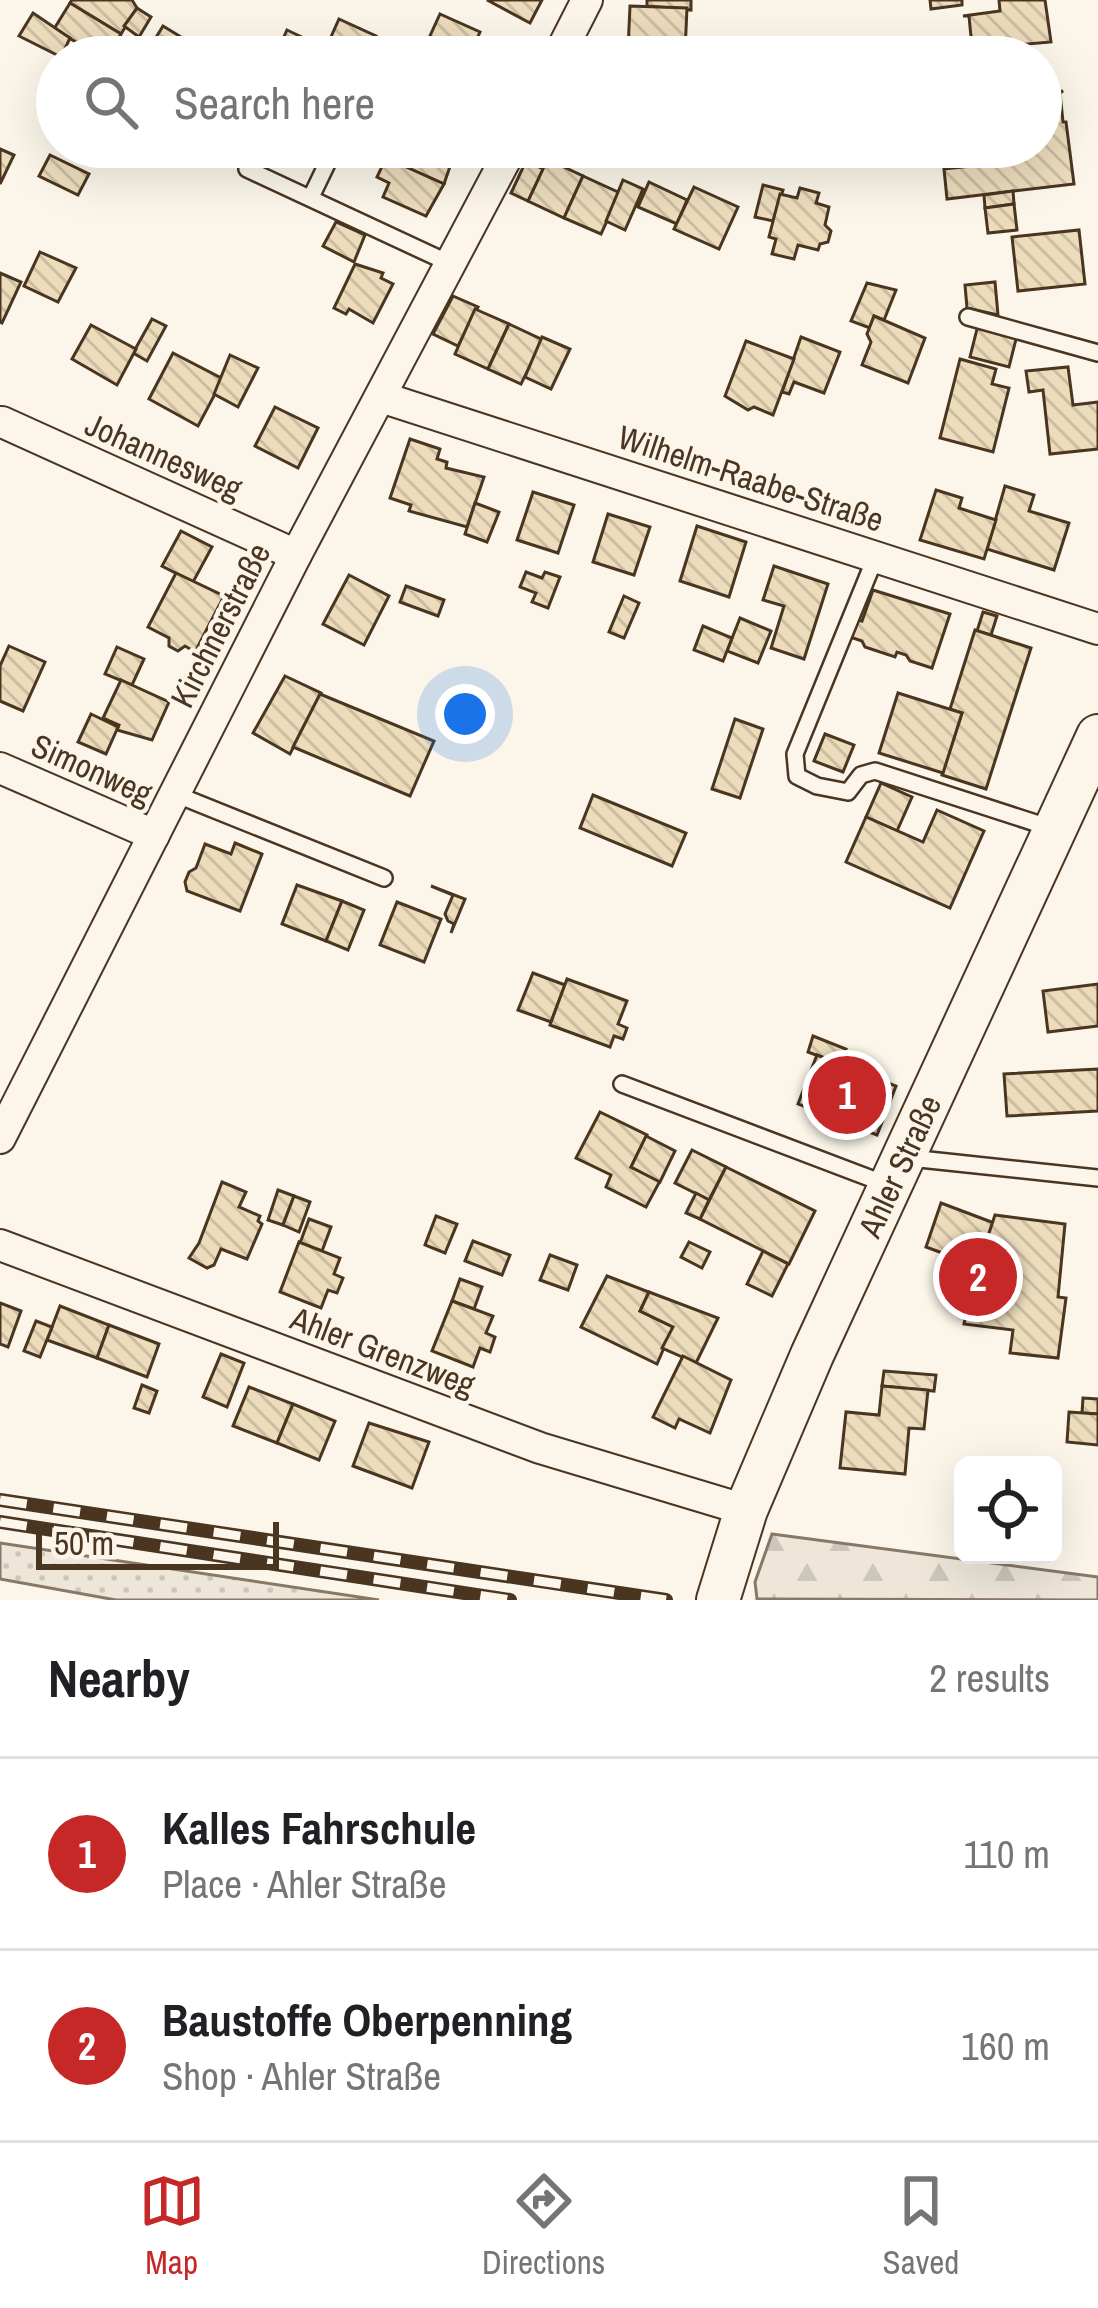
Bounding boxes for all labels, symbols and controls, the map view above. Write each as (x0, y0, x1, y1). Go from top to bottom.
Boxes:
search box (36, 36, 1062, 168)
icon: search (78, 69, 144, 135)
text: Search here (174, 72, 375, 133)
street label: Johannesweg (79, 402, 249, 510)
street label: Wilhelm-Raabe-Straße (613, 414, 889, 542)
street label: Kirchnerstraße (160, 535, 280, 715)
your location (435, 684, 495, 744)
street label: Simonweg (25, 723, 159, 815)
pin: 1 (808, 1050, 886, 1140)
street label: Ahler Straße (847, 1088, 951, 1245)
pin: 2 (939, 1232, 1017, 1322)
street label: Ahler Grenzweg (284, 1295, 481, 1406)
map controls (954, 1456, 1062, 1564)
button: locate (954, 1456, 1062, 1564)
scale bar (36, 1516, 279, 1569)
text: 50 m (54, 1521, 114, 1565)
text: Nearby (48, 1644, 190, 1713)
text: 2 results (929, 1652, 1050, 1704)
text: Kalles Fahrschule (162, 1797, 476, 1858)
text: 1 (78, 1828, 96, 1880)
text: 110 m (963, 1828, 1050, 1880)
text: Place · Ahler Straße (162, 1858, 446, 1910)
text: Baustoffe Oberpenning (162, 1989, 572, 2050)
text: 2 (78, 2020, 96, 2072)
text: 160 m (961, 2020, 1050, 2072)
text: Shop · Ahler Straße (162, 2050, 441, 2102)
tab: Map (139, 2168, 205, 2284)
tab: Directions (482, 2168, 605, 2284)
tab: Saved (883, 2168, 959, 2284)

